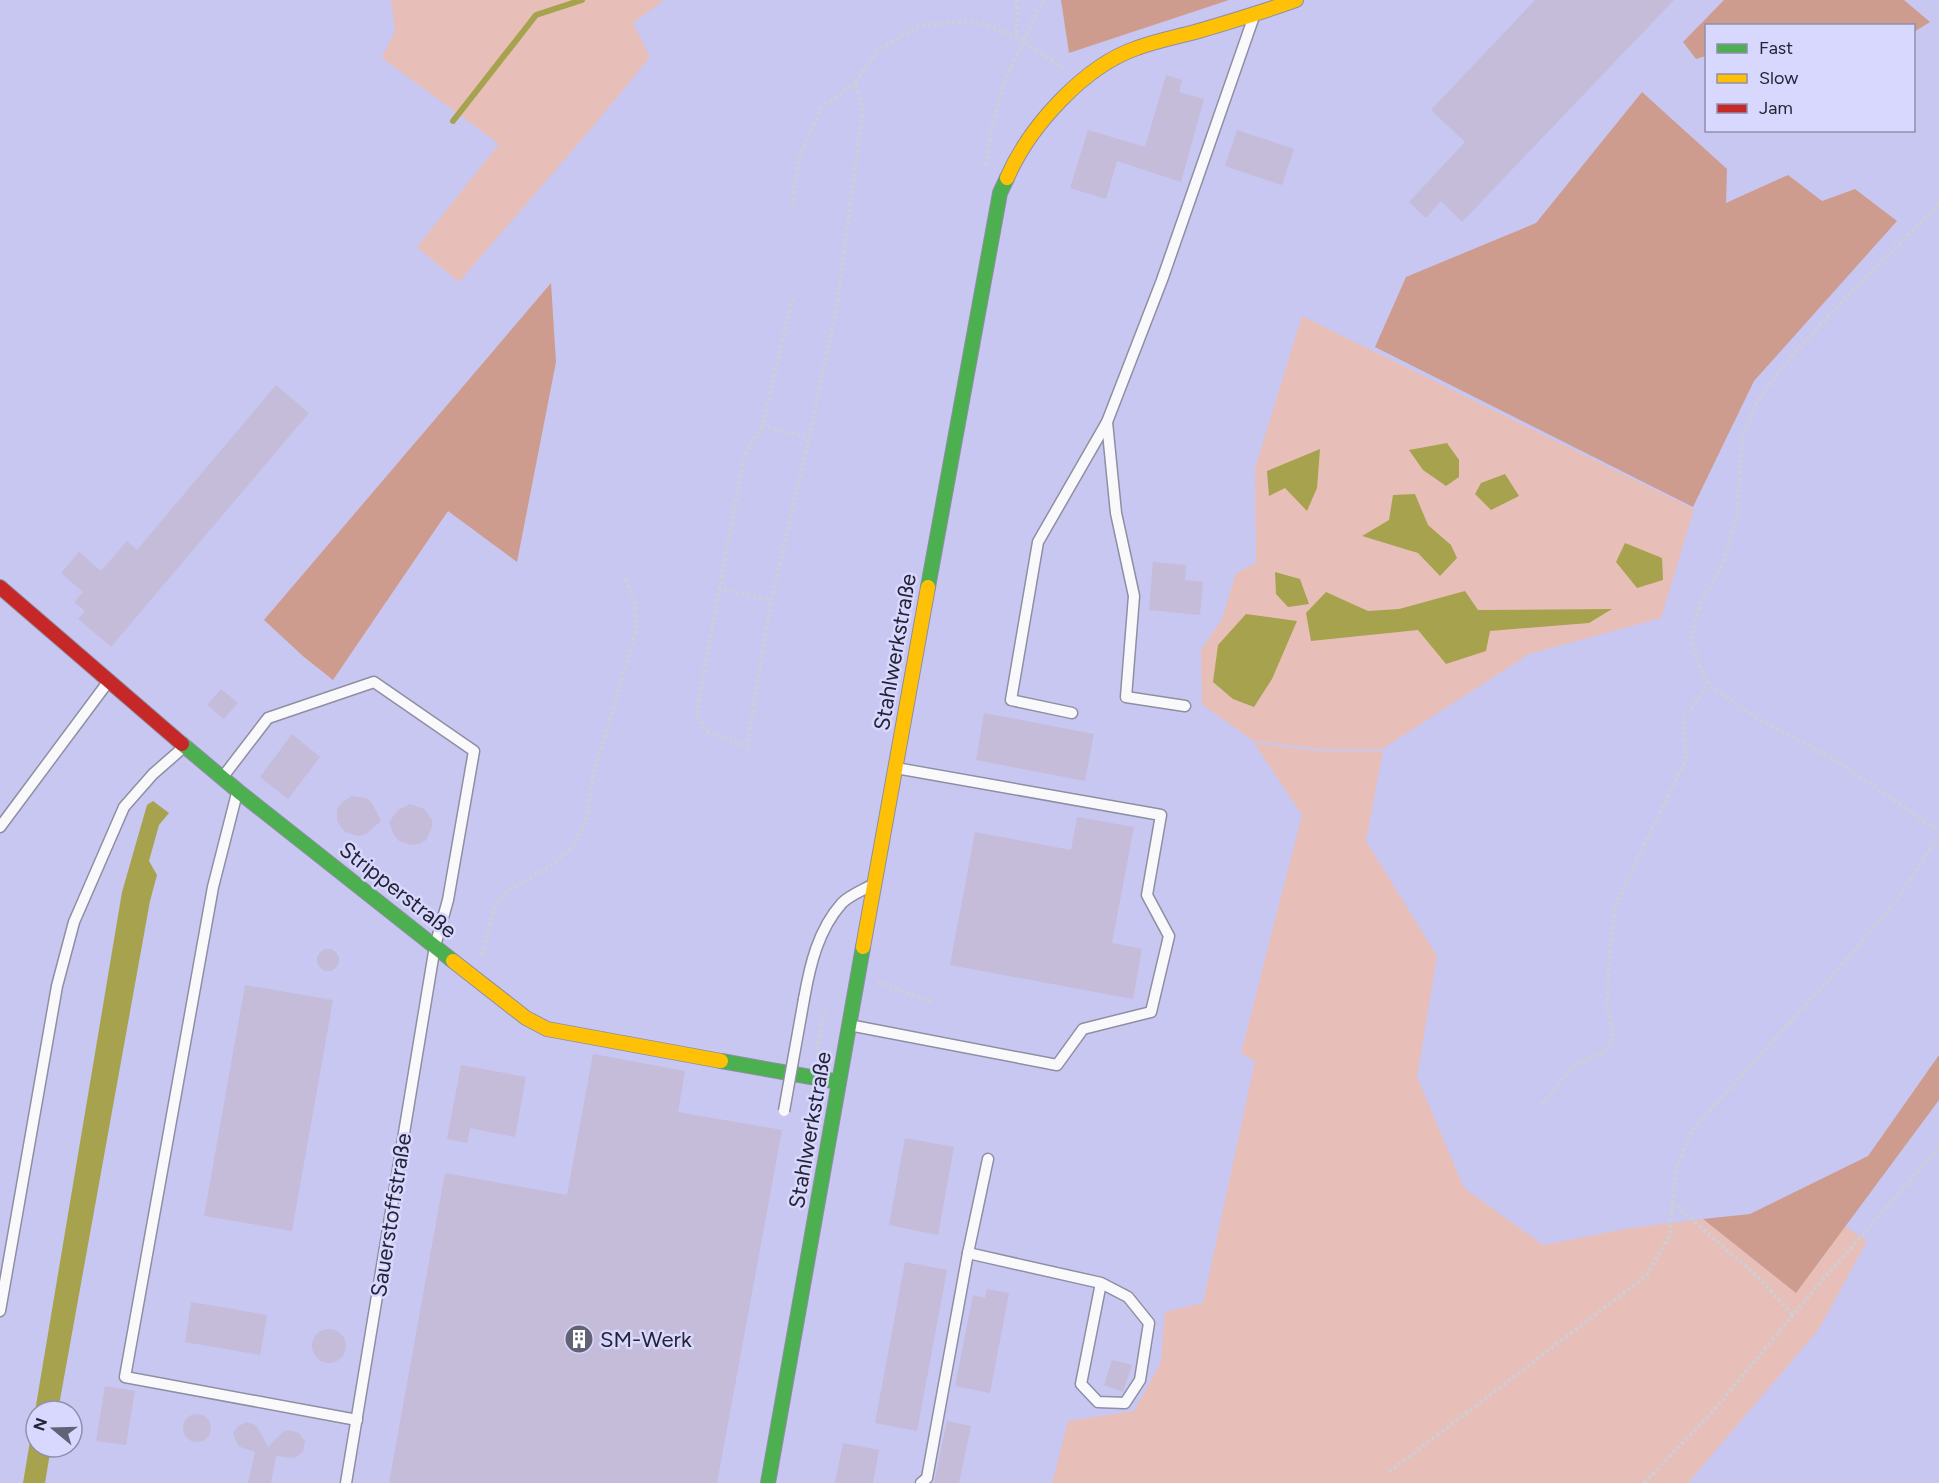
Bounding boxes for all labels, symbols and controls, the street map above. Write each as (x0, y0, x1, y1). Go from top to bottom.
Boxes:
legend (1705, 24, 1915, 132)
text: Fast (1759, 37, 1793, 59)
text: Slow (1759, 67, 1798, 89)
text: Jam (1759, 97, 1793, 119)
street label: Stahlwerkstraße (868, 571, 922, 733)
street label: Stripperstraße (334, 836, 462, 944)
street label: Stahlwerkstraße (783, 1049, 837, 1211)
street label: Sauerstoffstraße (365, 1131, 417, 1299)
building icon: SM-Werk (563, 1323, 595, 1355)
place label: SM-Werk (600, 1326, 692, 1353)
north arrow (24, 1399, 84, 1459)
text: N (29, 1415, 51, 1433)

